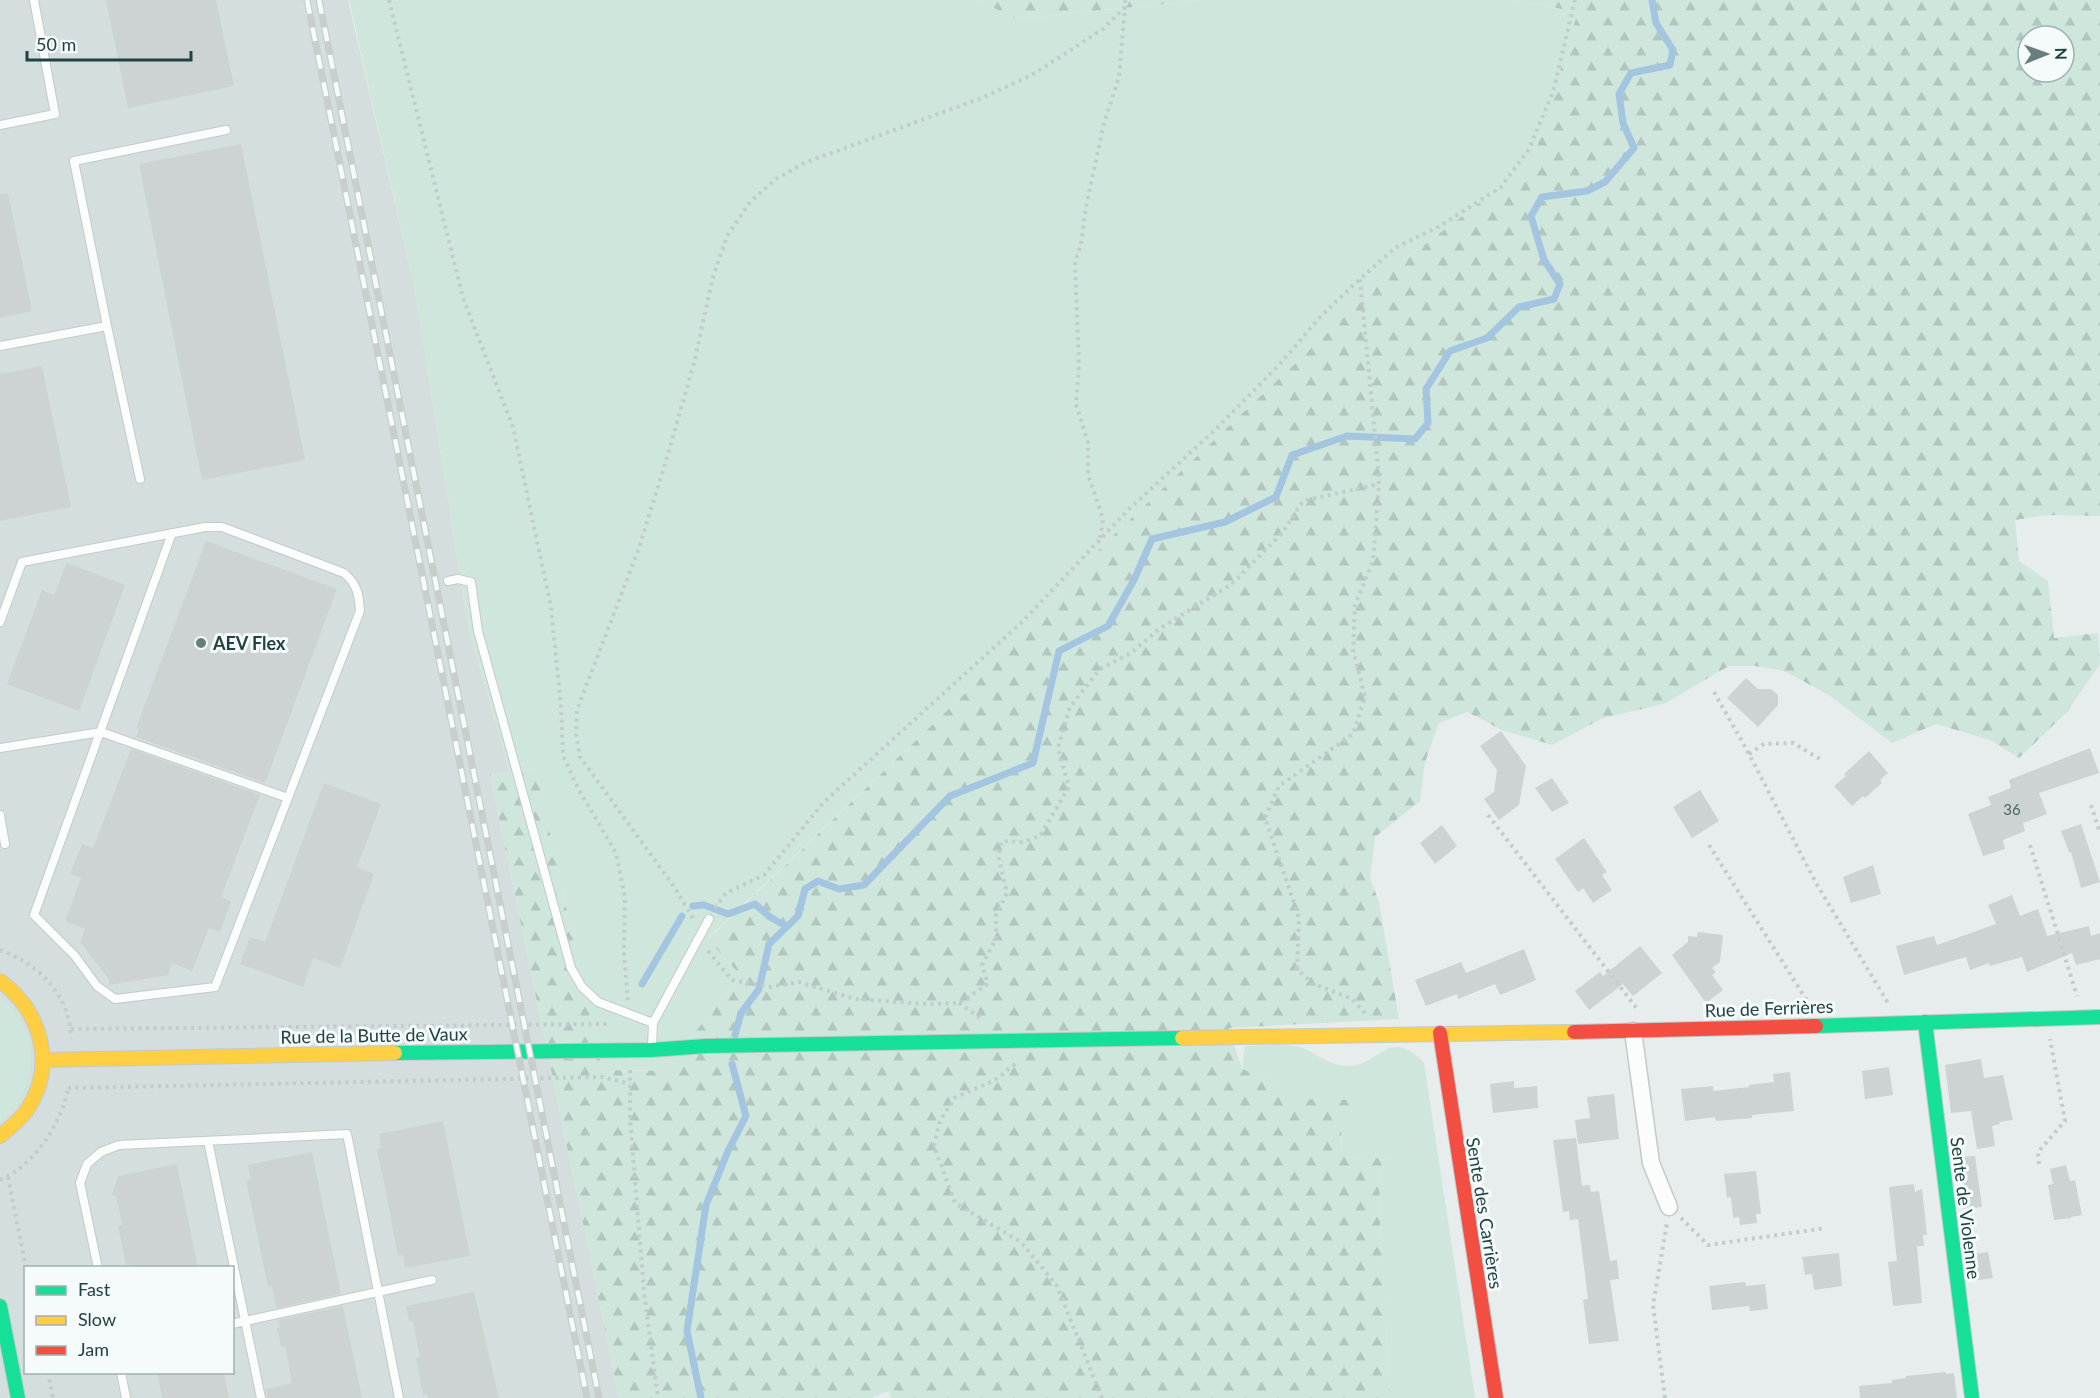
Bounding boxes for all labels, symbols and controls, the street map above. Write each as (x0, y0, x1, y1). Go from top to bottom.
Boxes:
scale bar (27, 24, 190, 62)
north arrow (2016, 24, 2076, 84)
text: 50 m (36, 33, 76, 55)
text: N (2052, 47, 2071, 60)
place label: AEV Flex (212, 632, 286, 654)
marker: AEV Flex (194, 636, 208, 650)
house number: 36 (2003, 800, 2021, 818)
street label: Rue de Ferrières (1704, 995, 1834, 1021)
street label: Rue de la Butte de Vaux (280, 1022, 468, 1048)
street label: Sente des Carrières (1462, 1136, 1508, 1290)
street label: Sente de Violenne (1946, 1136, 1986, 1280)
legend (24, 1266, 234, 1374)
text: Fast (78, 1278, 111, 1300)
text: Slow (78, 1308, 116, 1330)
text: Jam (78, 1338, 109, 1360)

